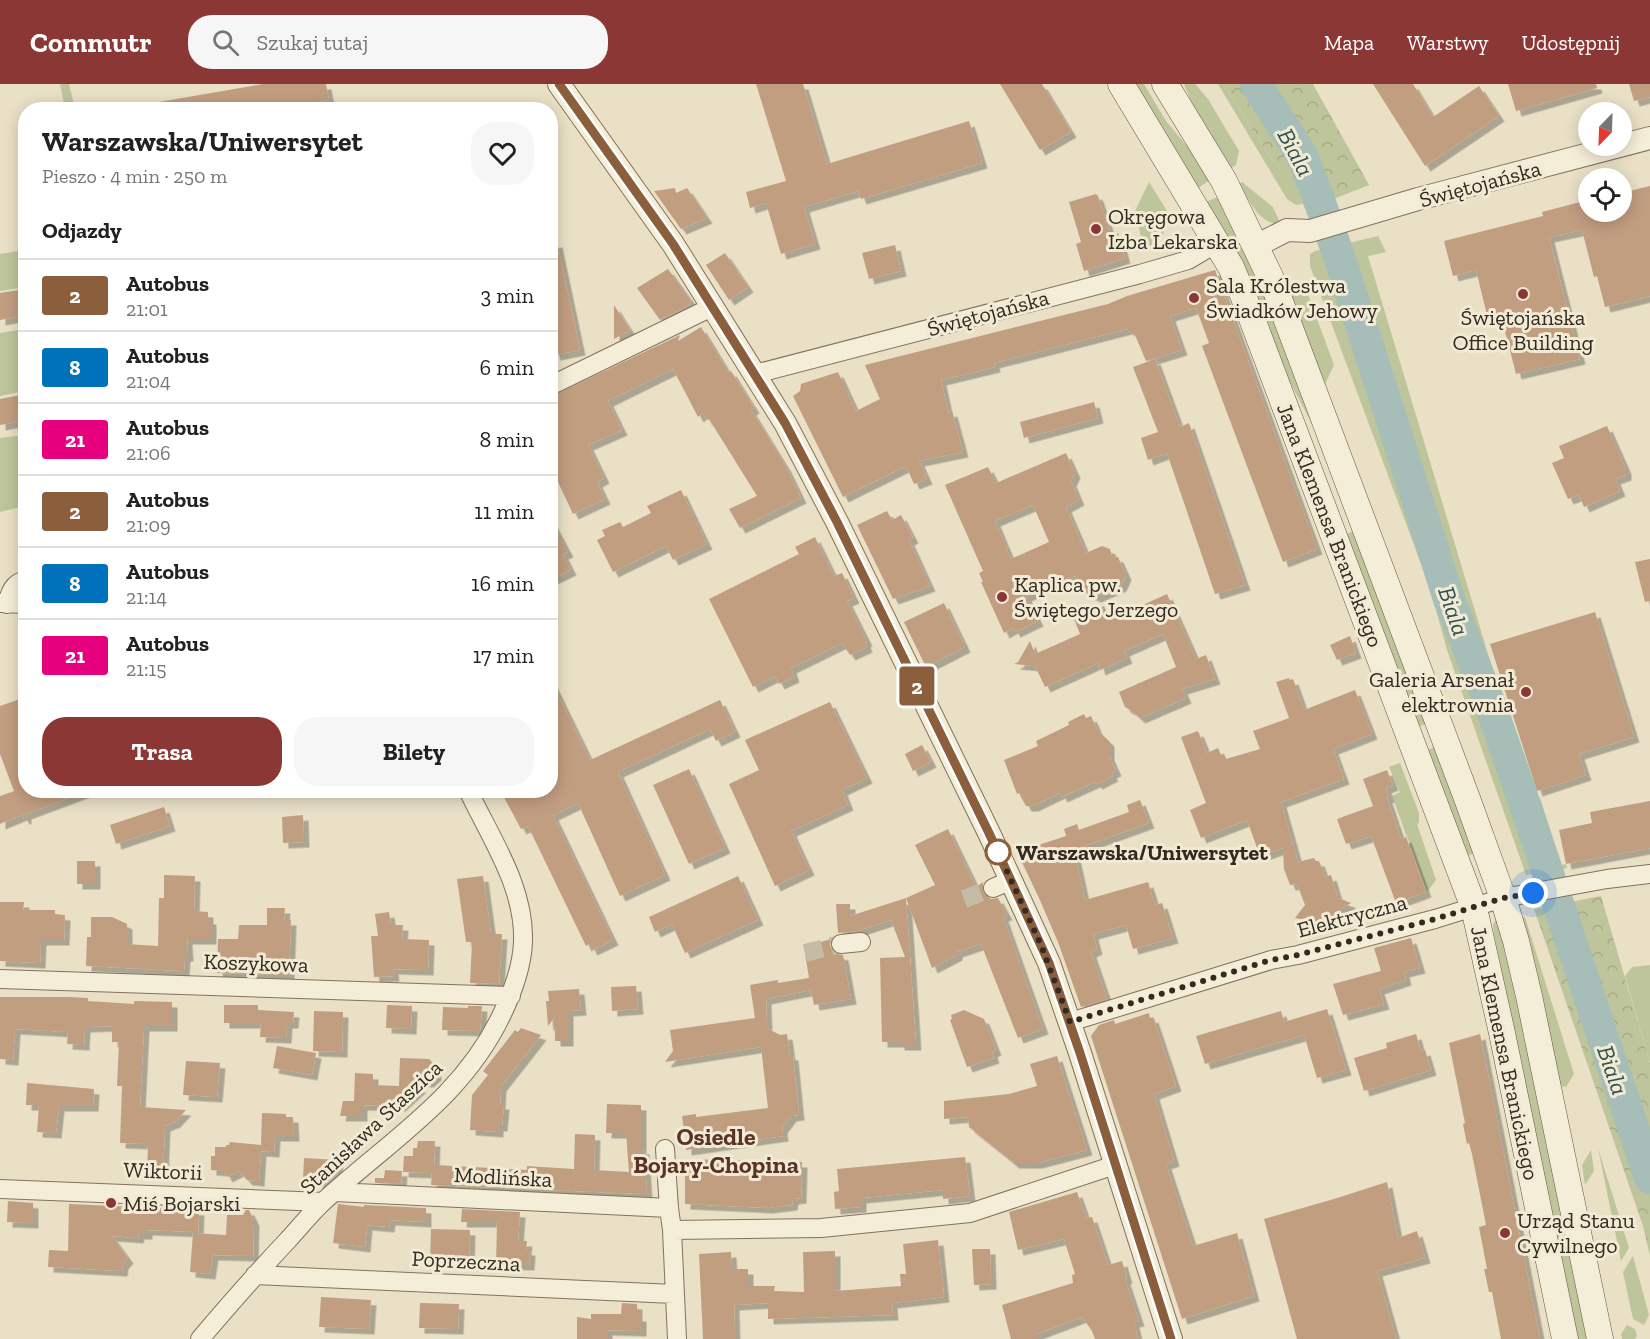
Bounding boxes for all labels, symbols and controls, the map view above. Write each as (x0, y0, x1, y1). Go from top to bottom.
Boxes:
search box (188, 15, 608, 69)
text: Commutr (30, 26, 152, 59)
icon: search (209, 26, 242, 59)
text: Szukaj tutaj (257, 29, 368, 56)
text: Mapa (1324, 30, 1374, 55)
text: Warstwy (1407, 30, 1489, 55)
text: Udostępnij (1522, 30, 1620, 55)
north arrow (1578, 102, 1632, 156)
map controls (1578, 102, 1632, 222)
button: heart (471, 122, 534, 185)
water label: Biala (1271, 123, 1321, 181)
text: Warszawska/Uniwersytet (42, 125, 363, 158)
street label: Świętojańska (1416, 155, 1544, 213)
text: Pieszo · 4 min · 250 m (42, 164, 227, 188)
button: locate (1578, 168, 1632, 222)
place label: Okręgowa Izba Lekarska (1108, 203, 1238, 255)
text: Odjazdy (42, 217, 122, 244)
marker: Okręgowa Izba Lekarska (1089, 222, 1103, 236)
text: Autobus (126, 270, 209, 297)
place label: Sala Królestwa Świadków Jehowy (1206, 272, 1378, 324)
text: 3 min (480, 282, 534, 309)
text: 2 (69, 283, 81, 308)
street label: Świętojańska (924, 284, 1052, 342)
marker: Świętojańska Office Building (1516, 287, 1530, 301)
marker: Sala Królestwa Świadków Jehowy (1187, 291, 1201, 305)
text: 21:01 (126, 297, 168, 321)
place label: Świętojańska Office Building (1452, 304, 1594, 356)
text: Autobus (126, 342, 209, 369)
text: 6 min (480, 354, 534, 381)
text: 8 (69, 355, 81, 380)
text: 21:04 (126, 369, 171, 393)
street label: Jana Klemensa Branickiego (1271, 399, 1389, 651)
text: Autobus (126, 414, 209, 441)
text: 8 min (479, 426, 534, 453)
text: 21 (65, 427, 85, 452)
text: 21:06 (126, 441, 171, 465)
text: Autobus (126, 486, 209, 513)
text: 11 min (474, 498, 534, 525)
text: 2 (69, 499, 81, 524)
text: 21:09 (126, 513, 171, 537)
text: Autobus (126, 558, 209, 585)
text: 16 min (471, 570, 534, 597)
text: 8 (69, 571, 81, 596)
place label: Kaplica pw. Świętego Jerzego (1014, 571, 1178, 623)
water label: Biala (1432, 583, 1476, 639)
text: 21:14 (126, 585, 167, 609)
marker: Kaplica pw. Świętego Jerzego (995, 590, 1009, 604)
text: Autobus (126, 630, 209, 657)
text: 17 min (473, 642, 534, 669)
text: 21 (65, 643, 85, 668)
text: 21:15 (126, 657, 166, 681)
line badge: 2 (898, 666, 936, 706)
place label: Galeria Arsenał elektrownia (1369, 666, 1514, 718)
text: 2 (911, 674, 923, 699)
marker: Galeria Arsenał elektrownia (1519, 685, 1533, 699)
button: Trasa (42, 717, 282, 786)
button: Bilety (294, 717, 534, 786)
marker: Warszawska/Uniwersytet (985, 839, 1011, 865)
place label: Warszawska/Uniwersytet (1016, 839, 1268, 866)
your location (1518, 878, 1548, 908)
street label: Elektryczna (1294, 888, 1410, 944)
street label: Jana Klemensa Branickiego (1465, 923, 1545, 1183)
street label: Koszykowa (203, 948, 309, 978)
water label: Biala (1591, 1042, 1635, 1098)
street label: Stanisława Staszica (294, 1054, 448, 1200)
district label: Osiedle Bojary-Chopina (633, 1122, 799, 1179)
street label: Wiktorii (123, 1156, 203, 1186)
street label: Modlińska (453, 1161, 553, 1193)
place label: Miś Bojarski (123, 1190, 240, 1217)
marker: Miś Bojarski (104, 1196, 118, 1210)
place label: Urząd Stanu Cywilnego (1517, 1207, 1636, 1259)
marker: Urząd Stanu Cywilnego (1498, 1226, 1512, 1240)
street label: Poprzeczna (411, 1245, 521, 1277)

